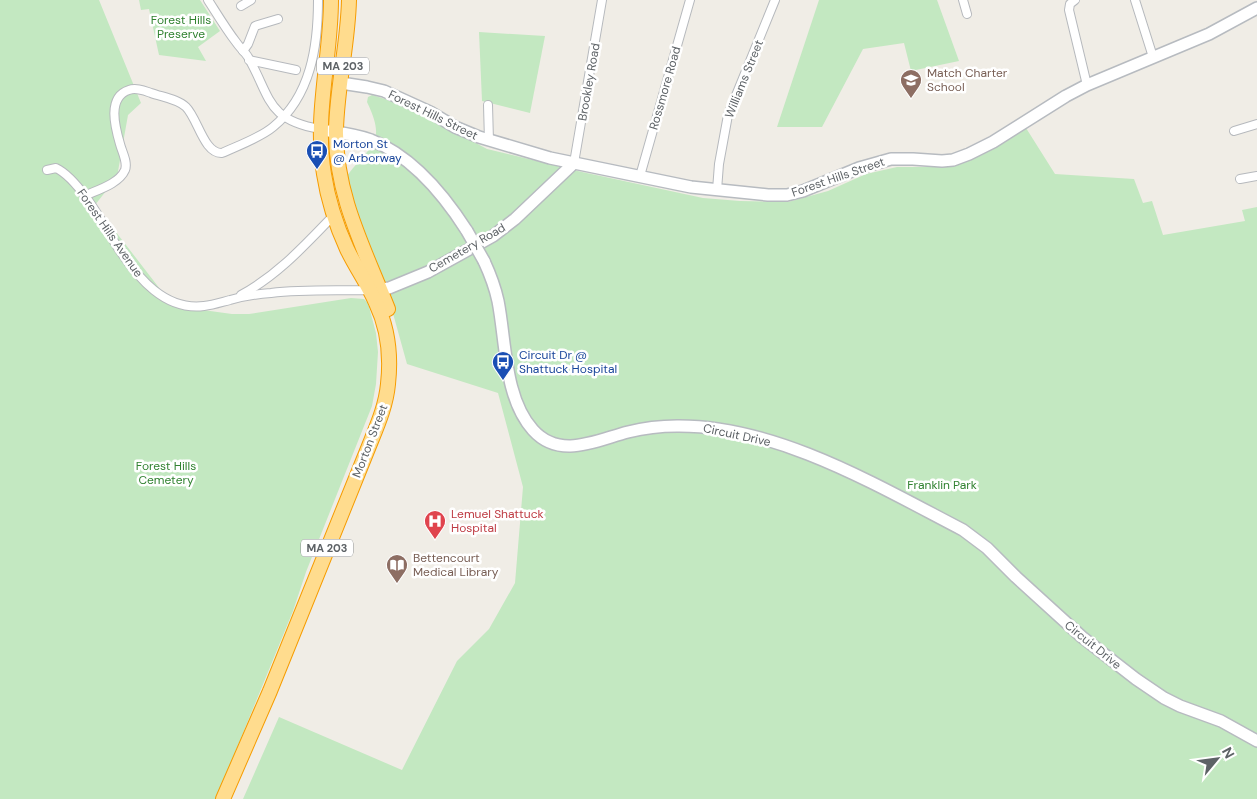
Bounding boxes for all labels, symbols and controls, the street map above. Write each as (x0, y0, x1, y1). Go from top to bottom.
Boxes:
park label: Forest Hills Preserve (151, 12, 211, 42)
street label: Williams Street (721, 37, 767, 121)
street label: Brookley Road (574, 42, 604, 122)
street label: Rossmore Road (645, 45, 685, 131)
road number: MA 203 (317, 58, 369, 74)
place label: Match Charter School (927, 65, 1008, 95)
school or university icon: Match Charter School (899, 68, 923, 99)
street label: Forest Hills Street (386, 86, 481, 144)
place label: Morton St @ Arborway (333, 136, 402, 166)
bus stop icon: Morton St @ Arborway (305, 139, 329, 170)
street label: Forest Hills Street (789, 153, 887, 200)
street label: Forest Hills Avenue (74, 186, 147, 280)
street label: Cemetery Road (426, 219, 508, 277)
place label: Circuit Dr @ Shattuck Hospital (519, 347, 617, 377)
bus stop icon: Circuit Dr @ Shattuck Hospital (491, 350, 515, 381)
street label: Morton Street (349, 402, 391, 480)
street label: Circuit Drive (702, 420, 772, 450)
park label: Forest Hills Cemetery (136, 458, 196, 488)
park label: Franklin Park (907, 477, 977, 493)
place label: Lemuel Shattuck Hospital (451, 506, 544, 536)
hospital icon: Lemuel Shattuck Hospital (423, 509, 447, 540)
road number: MA 203 (301, 540, 353, 556)
place label: Bettencourt Medical Library (413, 550, 499, 580)
library icon: Bettencourt Medical Library (385, 553, 409, 584)
street label: Circuit Drive (1061, 617, 1125, 673)
north arrow (1192, 734, 1242, 784)
text: N (1218, 744, 1239, 762)

